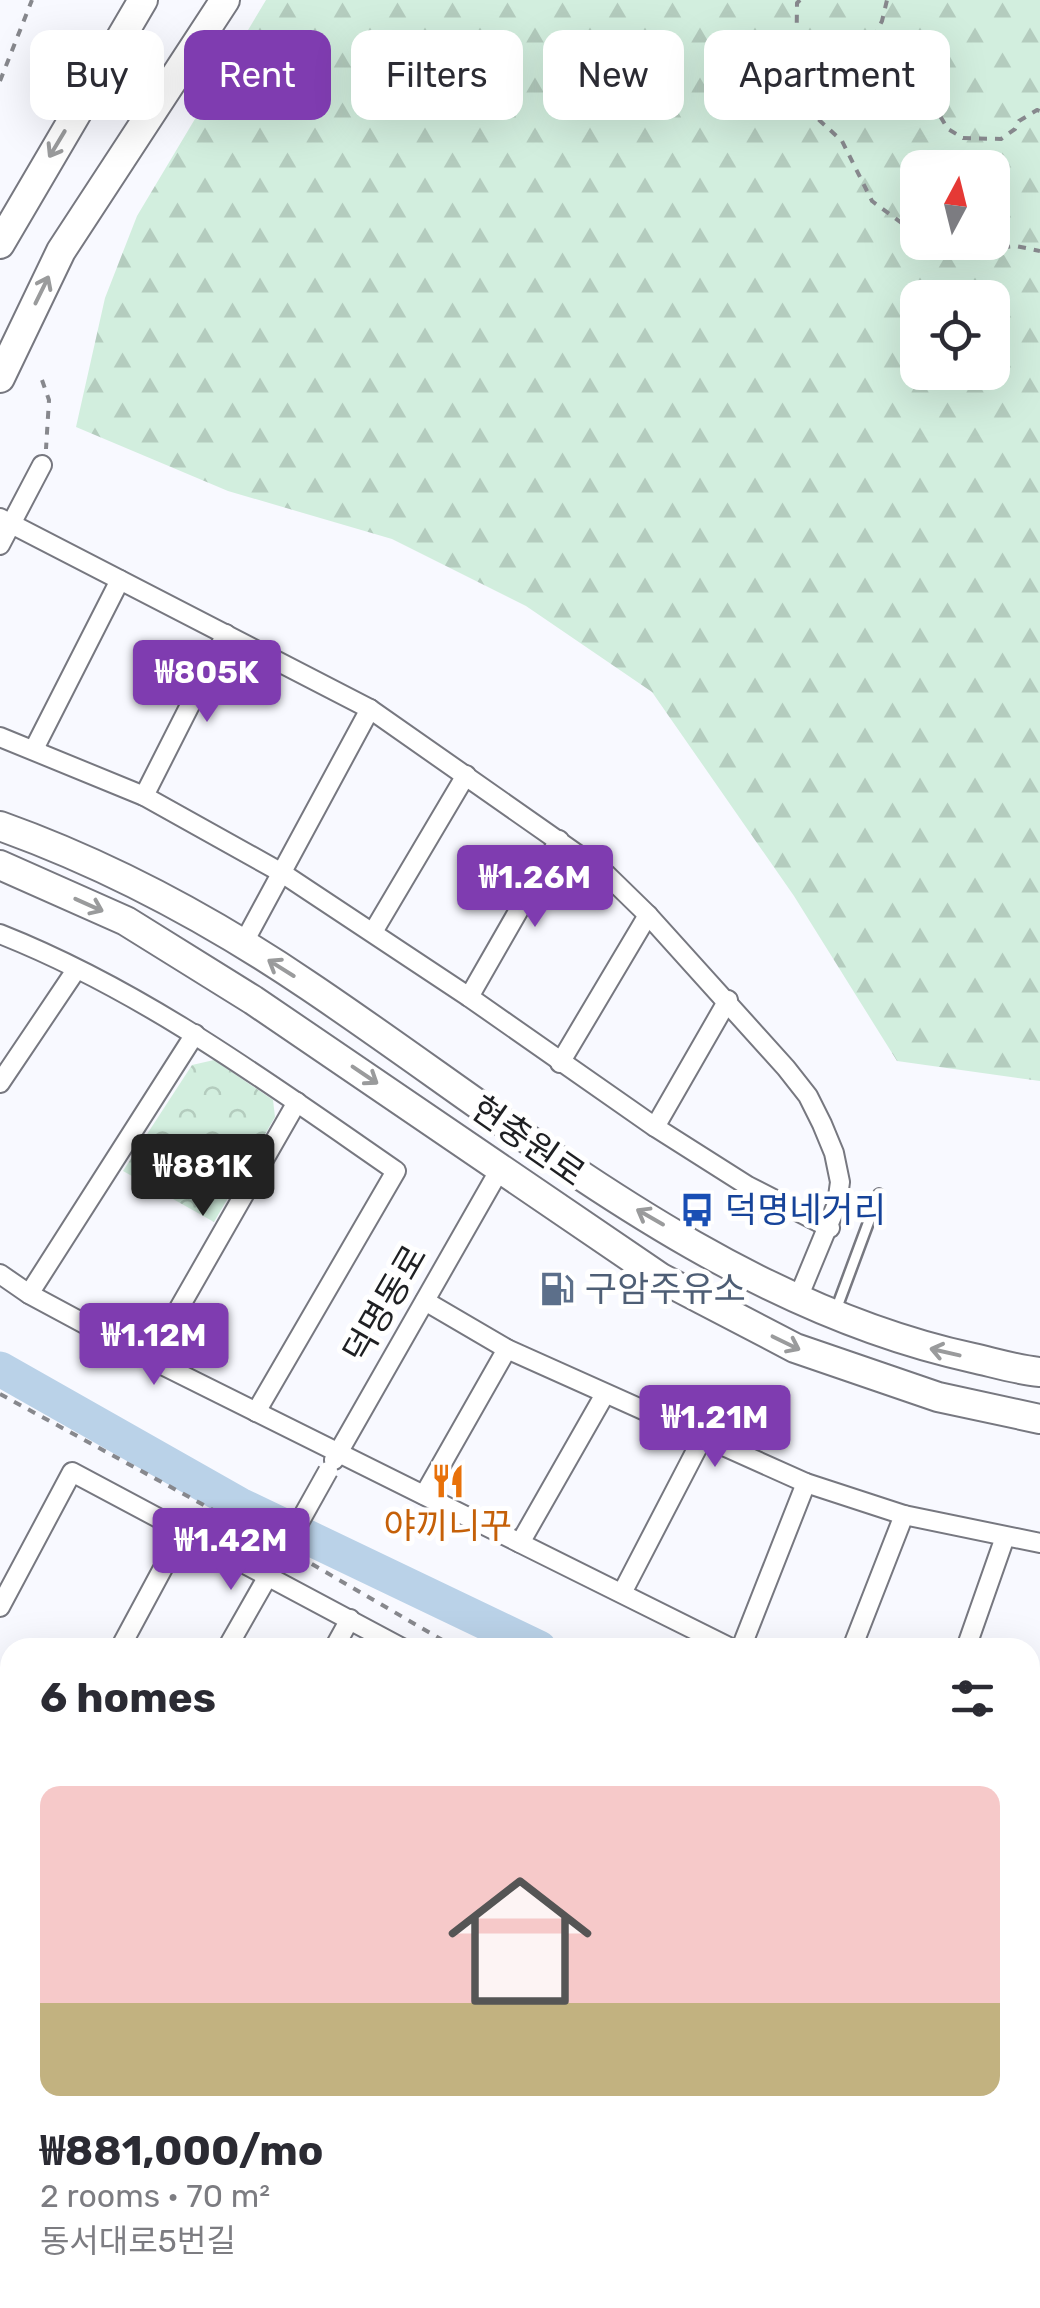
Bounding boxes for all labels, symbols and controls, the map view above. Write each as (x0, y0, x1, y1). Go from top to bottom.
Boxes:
chip: Buy (30, 30, 164, 120)
chip: Rent (184, 30, 331, 120)
chip: Filters (351, 30, 523, 120)
chip: New (543, 30, 684, 120)
chip: Apartment (704, 30, 950, 120)
one-way arrow (47, 129, 67, 158)
north arrow (900, 150, 1010, 260)
map controls (900, 150, 1010, 390)
one-way arrow (34, 276, 53, 306)
button: locate (900, 280, 1010, 390)
pin: ₩805K (137, 640, 277, 725)
text: ₩805K (155, 653, 259, 691)
pin: ₩1.26M (454, 845, 616, 930)
text: ₩1.26M (479, 858, 591, 896)
one-way arrow (73, 897, 104, 915)
one-way arrow (267, 957, 295, 978)
one-way arrow (351, 1065, 378, 1086)
street label: 현충원로 (463, 1087, 593, 1195)
pin: ₩881K (133, 1134, 273, 1219)
text: ₩881K (153, 1147, 253, 1185)
place label: 덕명네거리 (725, 1189, 886, 1231)
bus stop icon: 덕명네거리 (678, 1191, 716, 1229)
one-way arrow (636, 1207, 665, 1227)
street label: 덕명동로 (335, 1238, 435, 1370)
place label: 구암주유소 (585, 1268, 746, 1310)
fuel station icon: 구암주유소 (538, 1270, 576, 1308)
pin: ₩1.12M (73, 1303, 235, 1388)
text: ₩1.12M (102, 1316, 207, 1354)
one-way arrow (771, 1334, 801, 1353)
one-way arrow (930, 1342, 962, 1360)
pin: ₩1.21M (634, 1385, 796, 1470)
text: ₩1.21M (661, 1398, 769, 1436)
restaurant icon: 야끼니꾸 (429, 1462, 467, 1500)
place label: 야끼니꾸 (384, 1505, 512, 1547)
pin: ₩1.42M (150, 1508, 312, 1593)
text: ₩1.42M (175, 1521, 287, 1559)
icon: filters (945, 1671, 1000, 1726)
text: 6 homes (40, 1673, 216, 1723)
icon: home (430, 1851, 610, 2031)
text: ₩881,000/mo (40, 2126, 323, 2176)
text: 2 rooms · 70 m² (40, 2177, 270, 2215)
text: 동서대로5번길 (40, 2222, 236, 2260)

